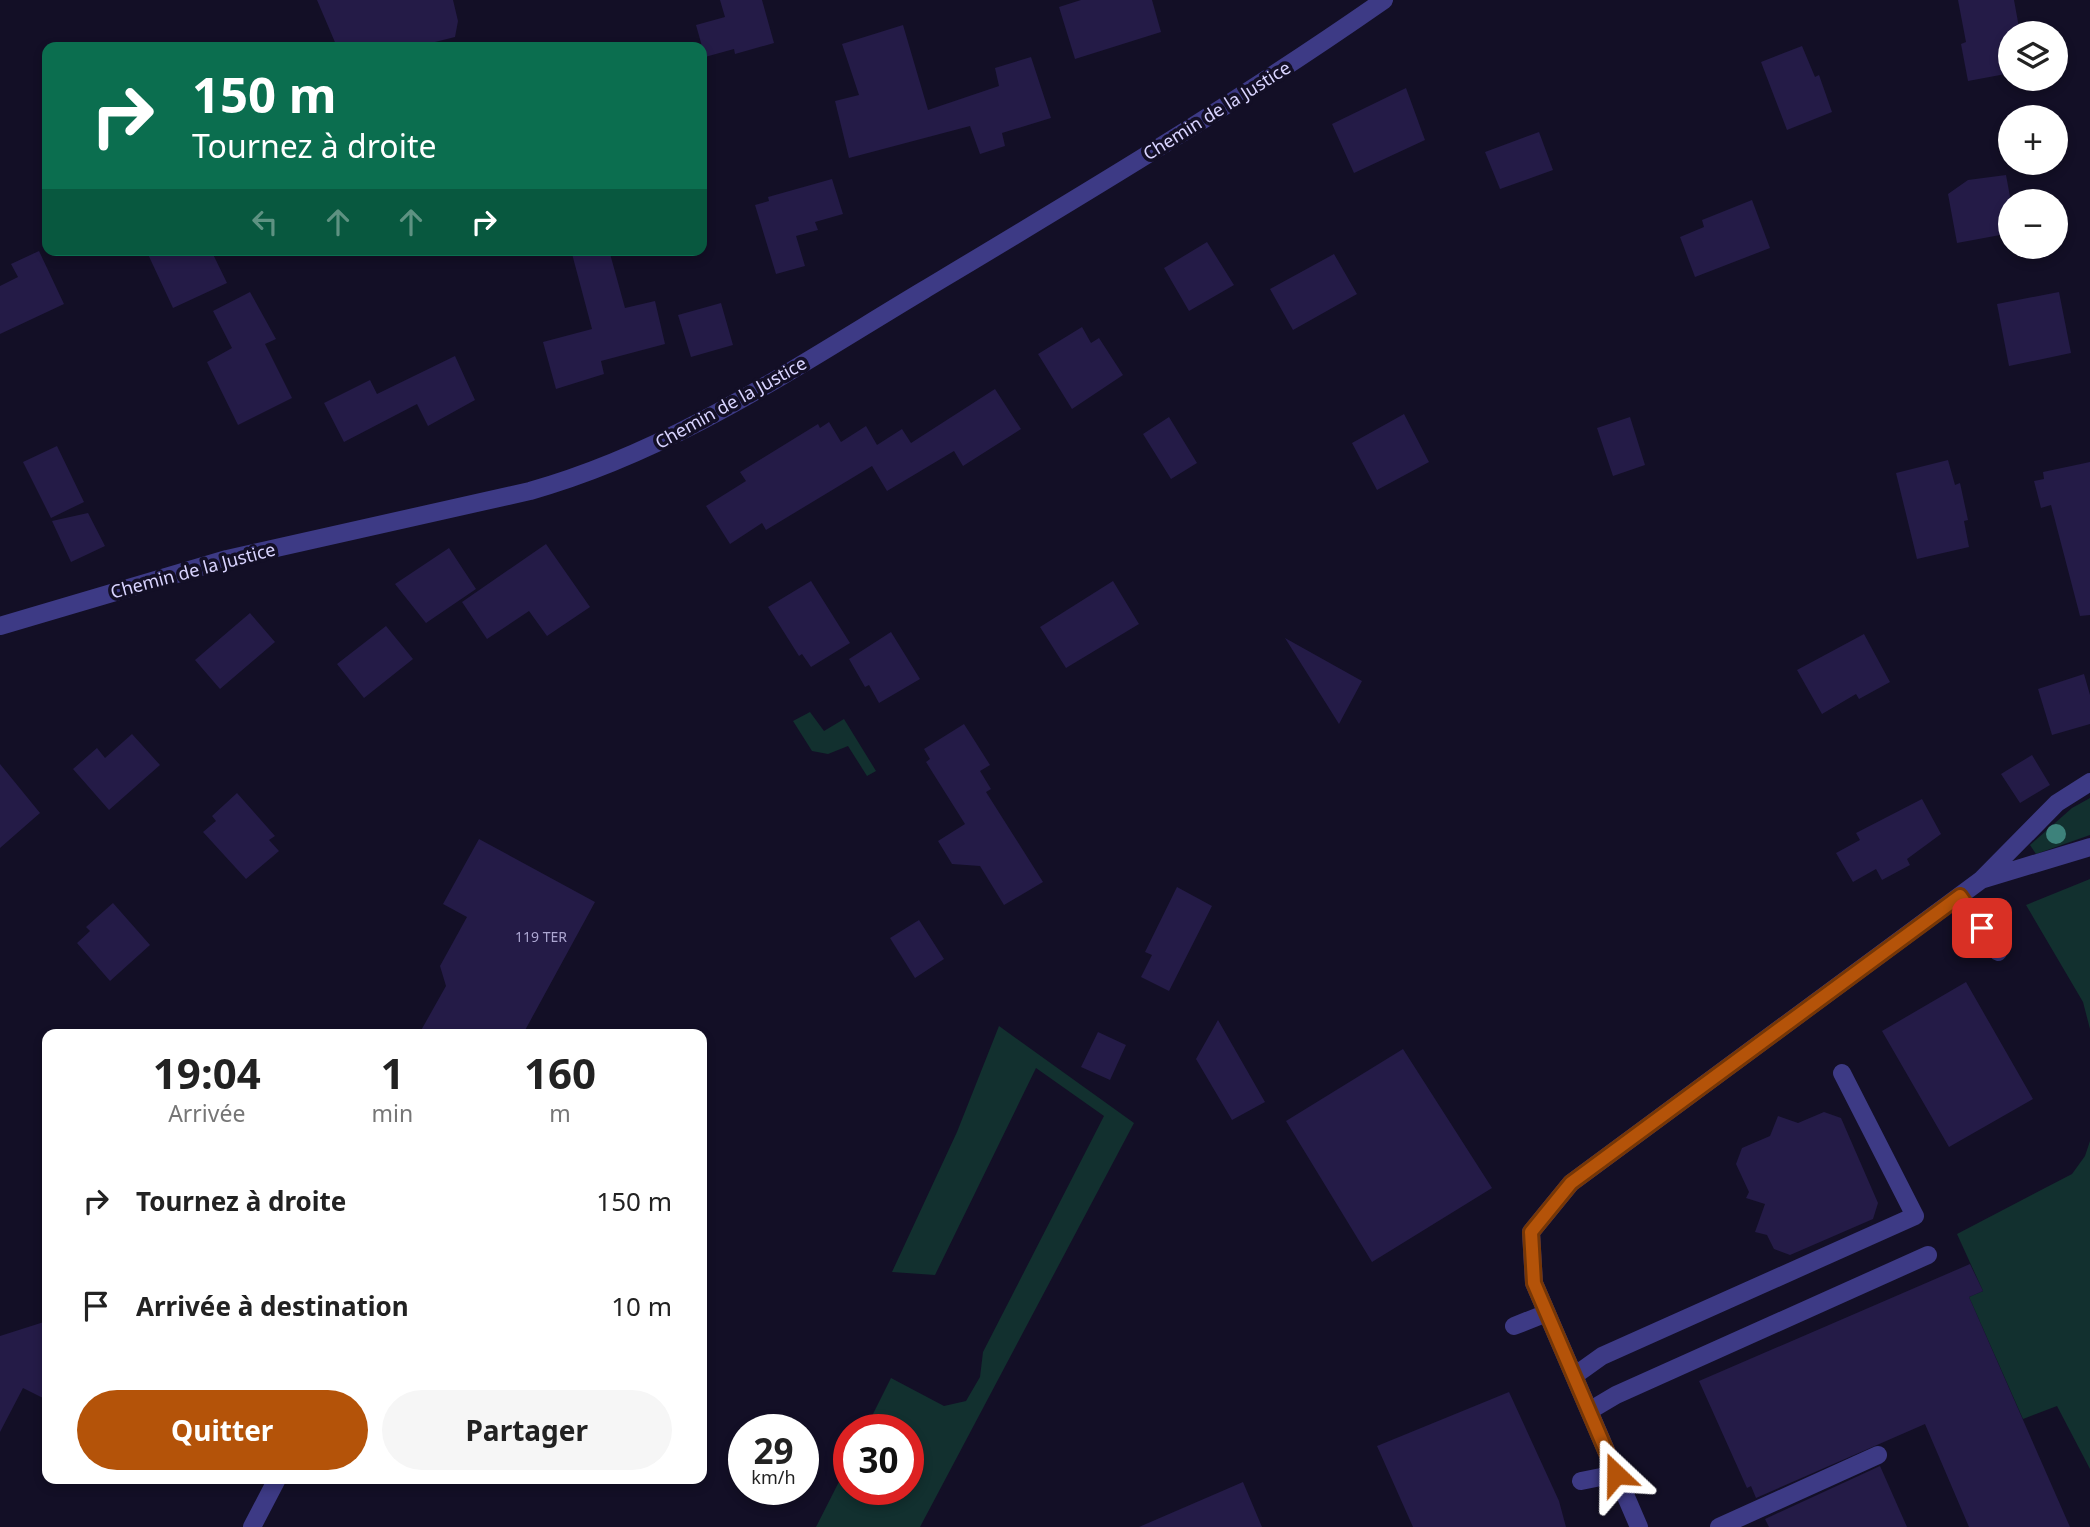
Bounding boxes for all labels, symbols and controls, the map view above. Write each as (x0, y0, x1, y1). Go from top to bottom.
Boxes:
map controls (1998, 21, 2068, 259)
button: layers (1998, 21, 2068, 91)
street label: Chemin de la Justice (1138, 55, 1295, 165)
text: 150 m (192, 61, 337, 127)
icon: right (77, 70, 168, 161)
button: + (1998, 105, 2068, 175)
text: Tournez à droite (192, 124, 437, 167)
button: − (1998, 189, 2068, 259)
icon: left (246, 203, 284, 241)
icon: ahead (319, 203, 357, 241)
icon: ahead (392, 203, 430, 241)
icon: right (465, 203, 503, 241)
street label: Chemin de la Justice (650, 350, 811, 454)
street label: Chemin de la Justice (108, 536, 278, 604)
pin (1952, 898, 2012, 958)
icon: arrive (1963, 909, 2001, 947)
house number: 119 TER (515, 927, 567, 946)
text: 19:04 (153, 1044, 261, 1101)
text: 1 (380, 1044, 404, 1101)
text: 160 (524, 1044, 596, 1101)
text: Arrivée (168, 1097, 245, 1129)
text: min (372, 1097, 413, 1129)
text: m (549, 1097, 571, 1129)
icon: right (77, 1182, 115, 1220)
text: Tournez à droite (136, 1183, 346, 1219)
text: 150 m (596, 1183, 672, 1219)
icon: arrive (77, 1287, 115, 1325)
text: Arrivée à destination (136, 1288, 409, 1324)
text: 10 m (611, 1288, 672, 1324)
button: Quitter (77, 1390, 368, 1470)
button: Partager (382, 1390, 672, 1470)
speed limit sign: 30 (833, 1414, 924, 1505)
text: 29 (753, 1427, 794, 1474)
position arrow (1579, 1437, 1653, 1511)
text: km/h (751, 1465, 796, 1489)

